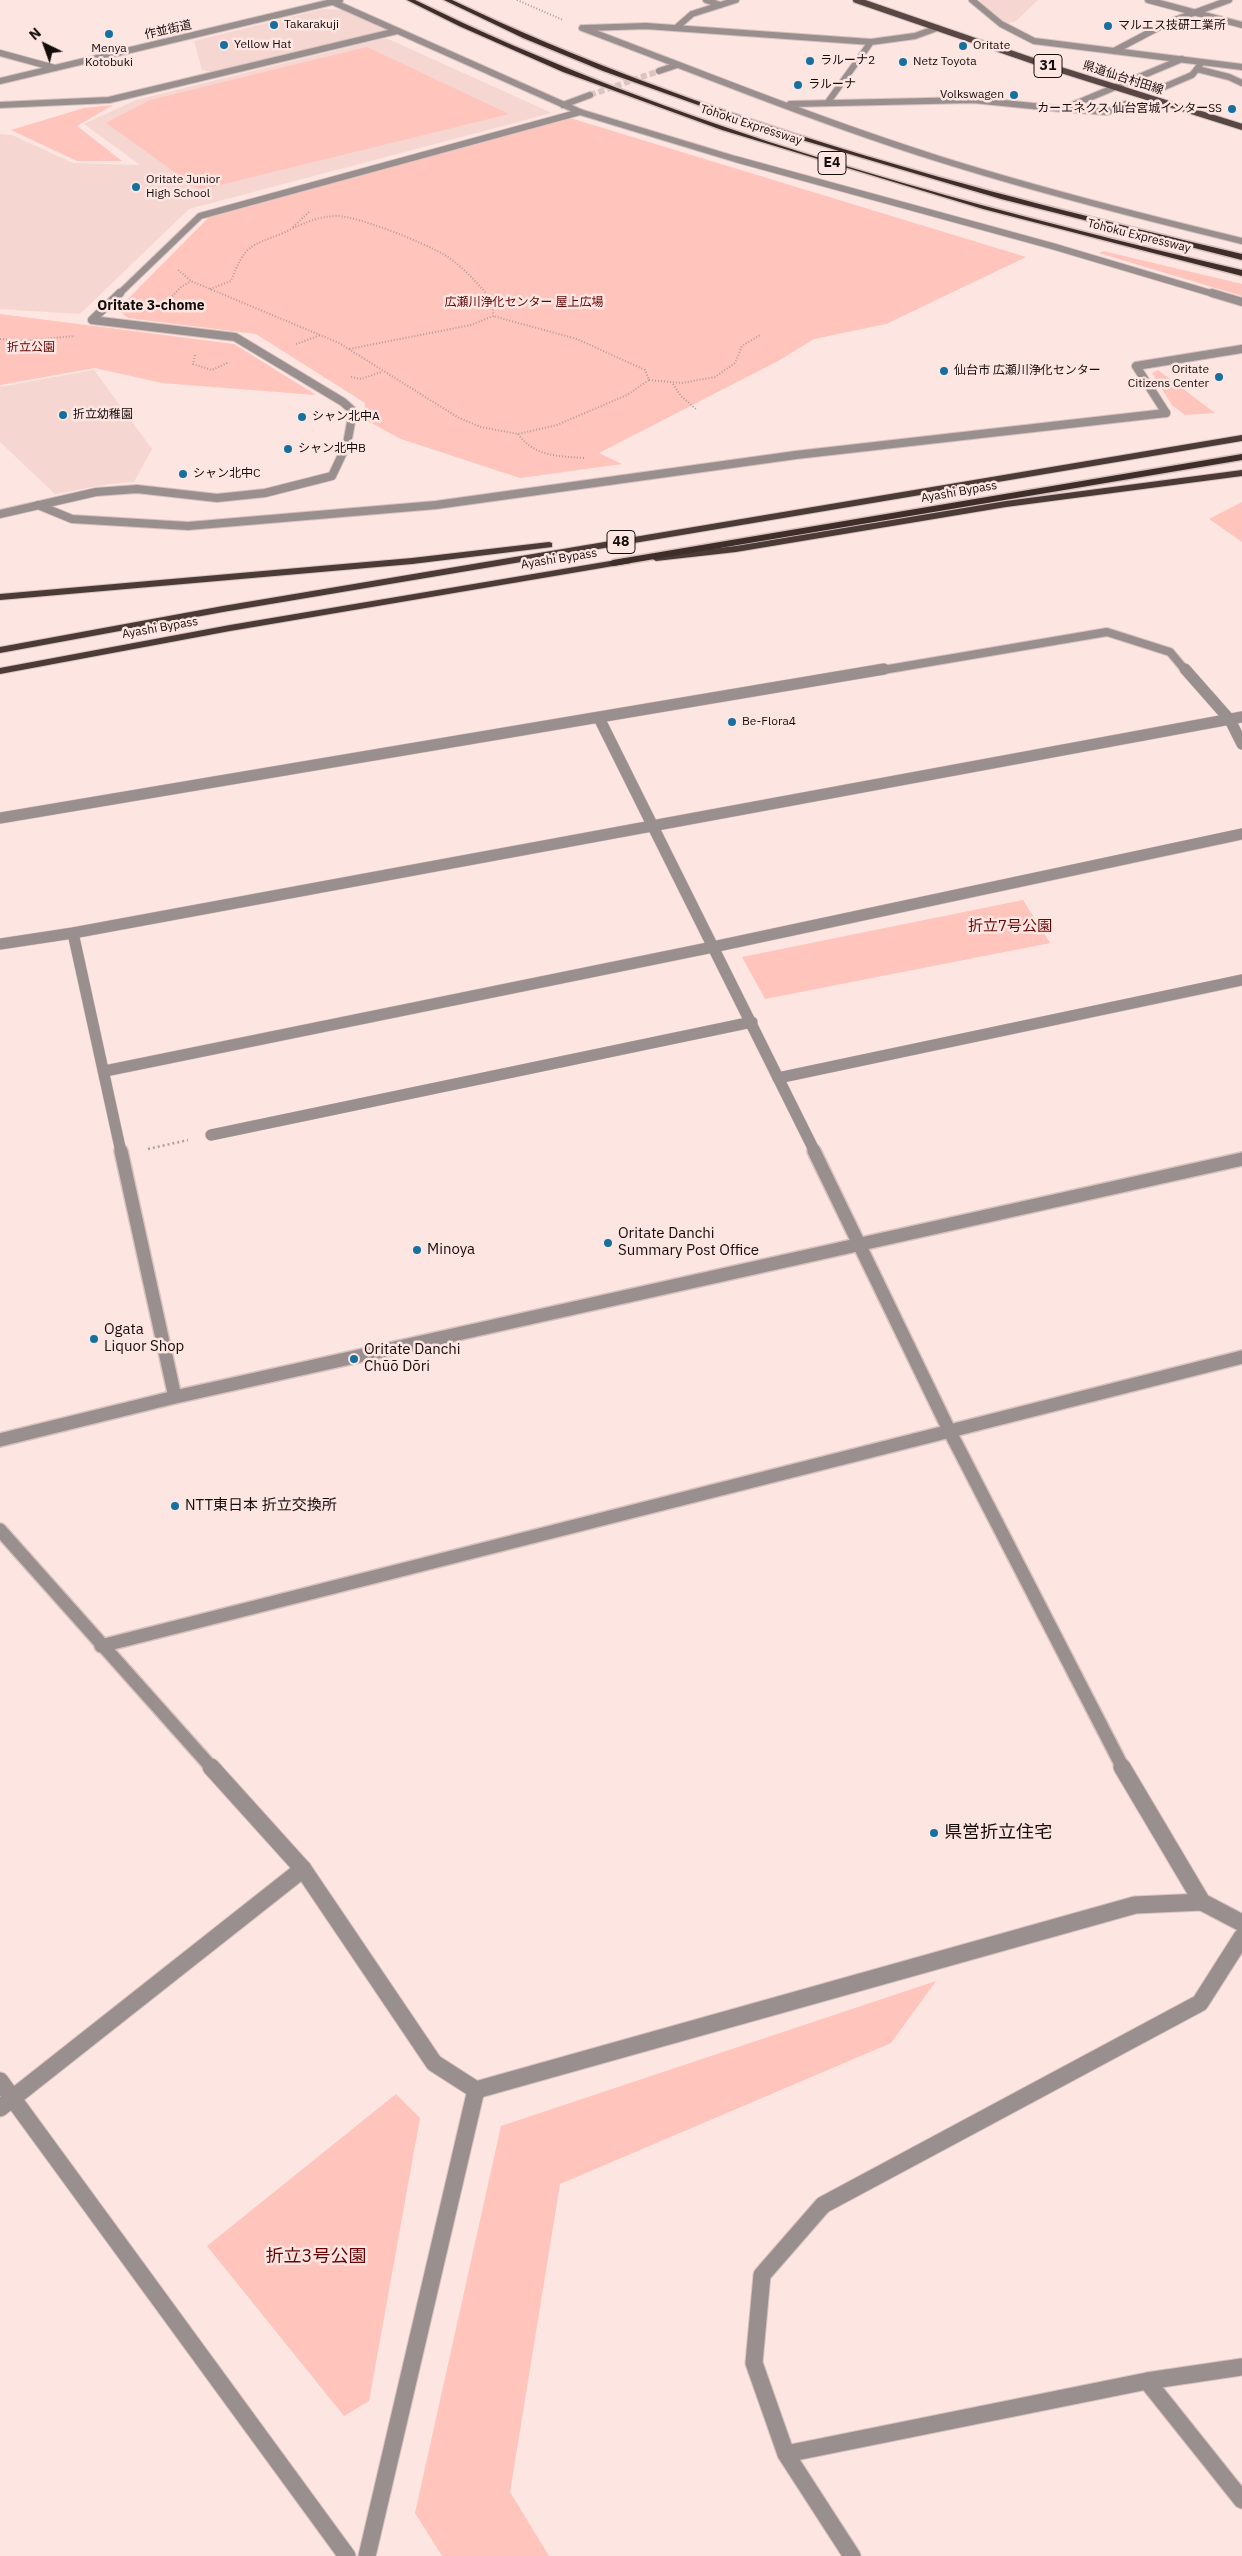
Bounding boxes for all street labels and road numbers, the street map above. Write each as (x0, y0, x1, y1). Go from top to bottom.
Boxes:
street label: 作並街道 (143, 18, 193, 42)
road number: 31 (1034, 54, 1062, 78)
street label: 県道仙台村田線 (1081, 58, 1165, 98)
street label: Tohoku Expressway (698, 102, 804, 148)
road number: E4 (818, 152, 846, 174)
street label: Tohoku Expressway (1086, 216, 1192, 256)
street label: Ayashi Bypass (920, 478, 998, 506)
road number: 48 (607, 530, 635, 554)
street label: Ayashi Bypass (520, 546, 598, 572)
street label: Ayashi Bypass (121, 614, 199, 642)

